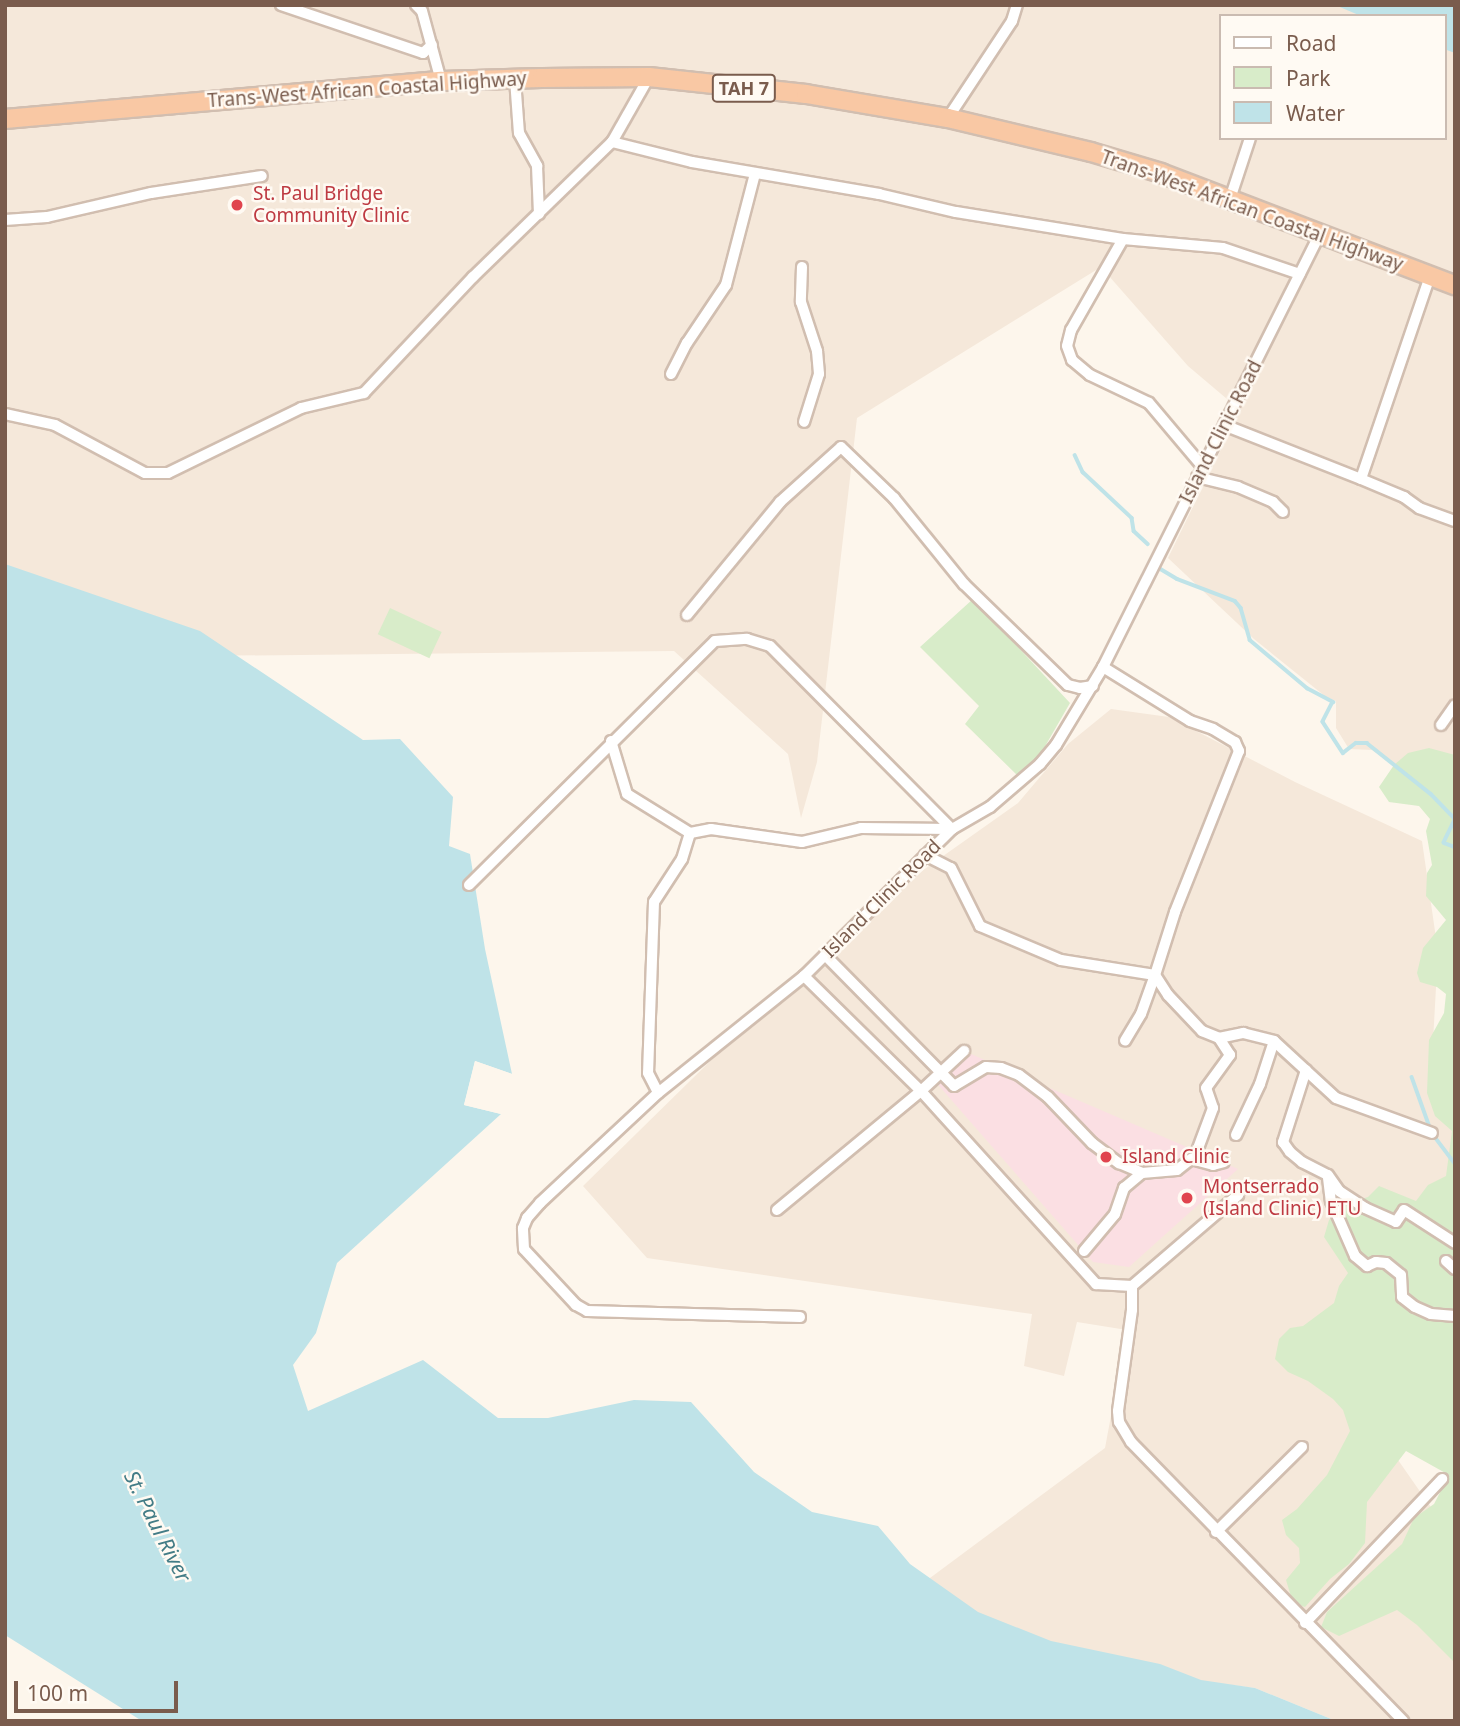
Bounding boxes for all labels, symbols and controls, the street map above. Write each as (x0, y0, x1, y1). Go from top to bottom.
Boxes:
legend (1218, 14, 1446, 140)
text: Road (1286, 29, 1336, 57)
text: Park (1286, 64, 1330, 92)
street label: Trans-West African Coastal Highway (207, 67, 527, 113)
road number: TAH 7 (711, 74, 777, 102)
text: Water (1286, 99, 1345, 127)
street label: Trans-West African Coastal Highway (1098, 146, 1406, 276)
place label: St. Paul Bridge Community Clinic (253, 183, 409, 227)
marker: St. Paul Bridge Community Clinic (227, 195, 247, 215)
street label: Island Clinic Road (1175, 357, 1267, 507)
street label: Island Clinic Road (818, 835, 946, 963)
place label: Island Clinic (1122, 1146, 1229, 1168)
marker: Island Clinic (1096, 1147, 1116, 1167)
place label: Montserrado (Island Clinic) ETU (1203, 1176, 1361, 1220)
marker: Montserrado (Island Clinic) ETU (1177, 1188, 1197, 1208)
water label: St. Paul River (119, 1466, 197, 1586)
scale bar (18, 1666, 182, 1710)
text: 100 m (27, 1679, 88, 1707)

